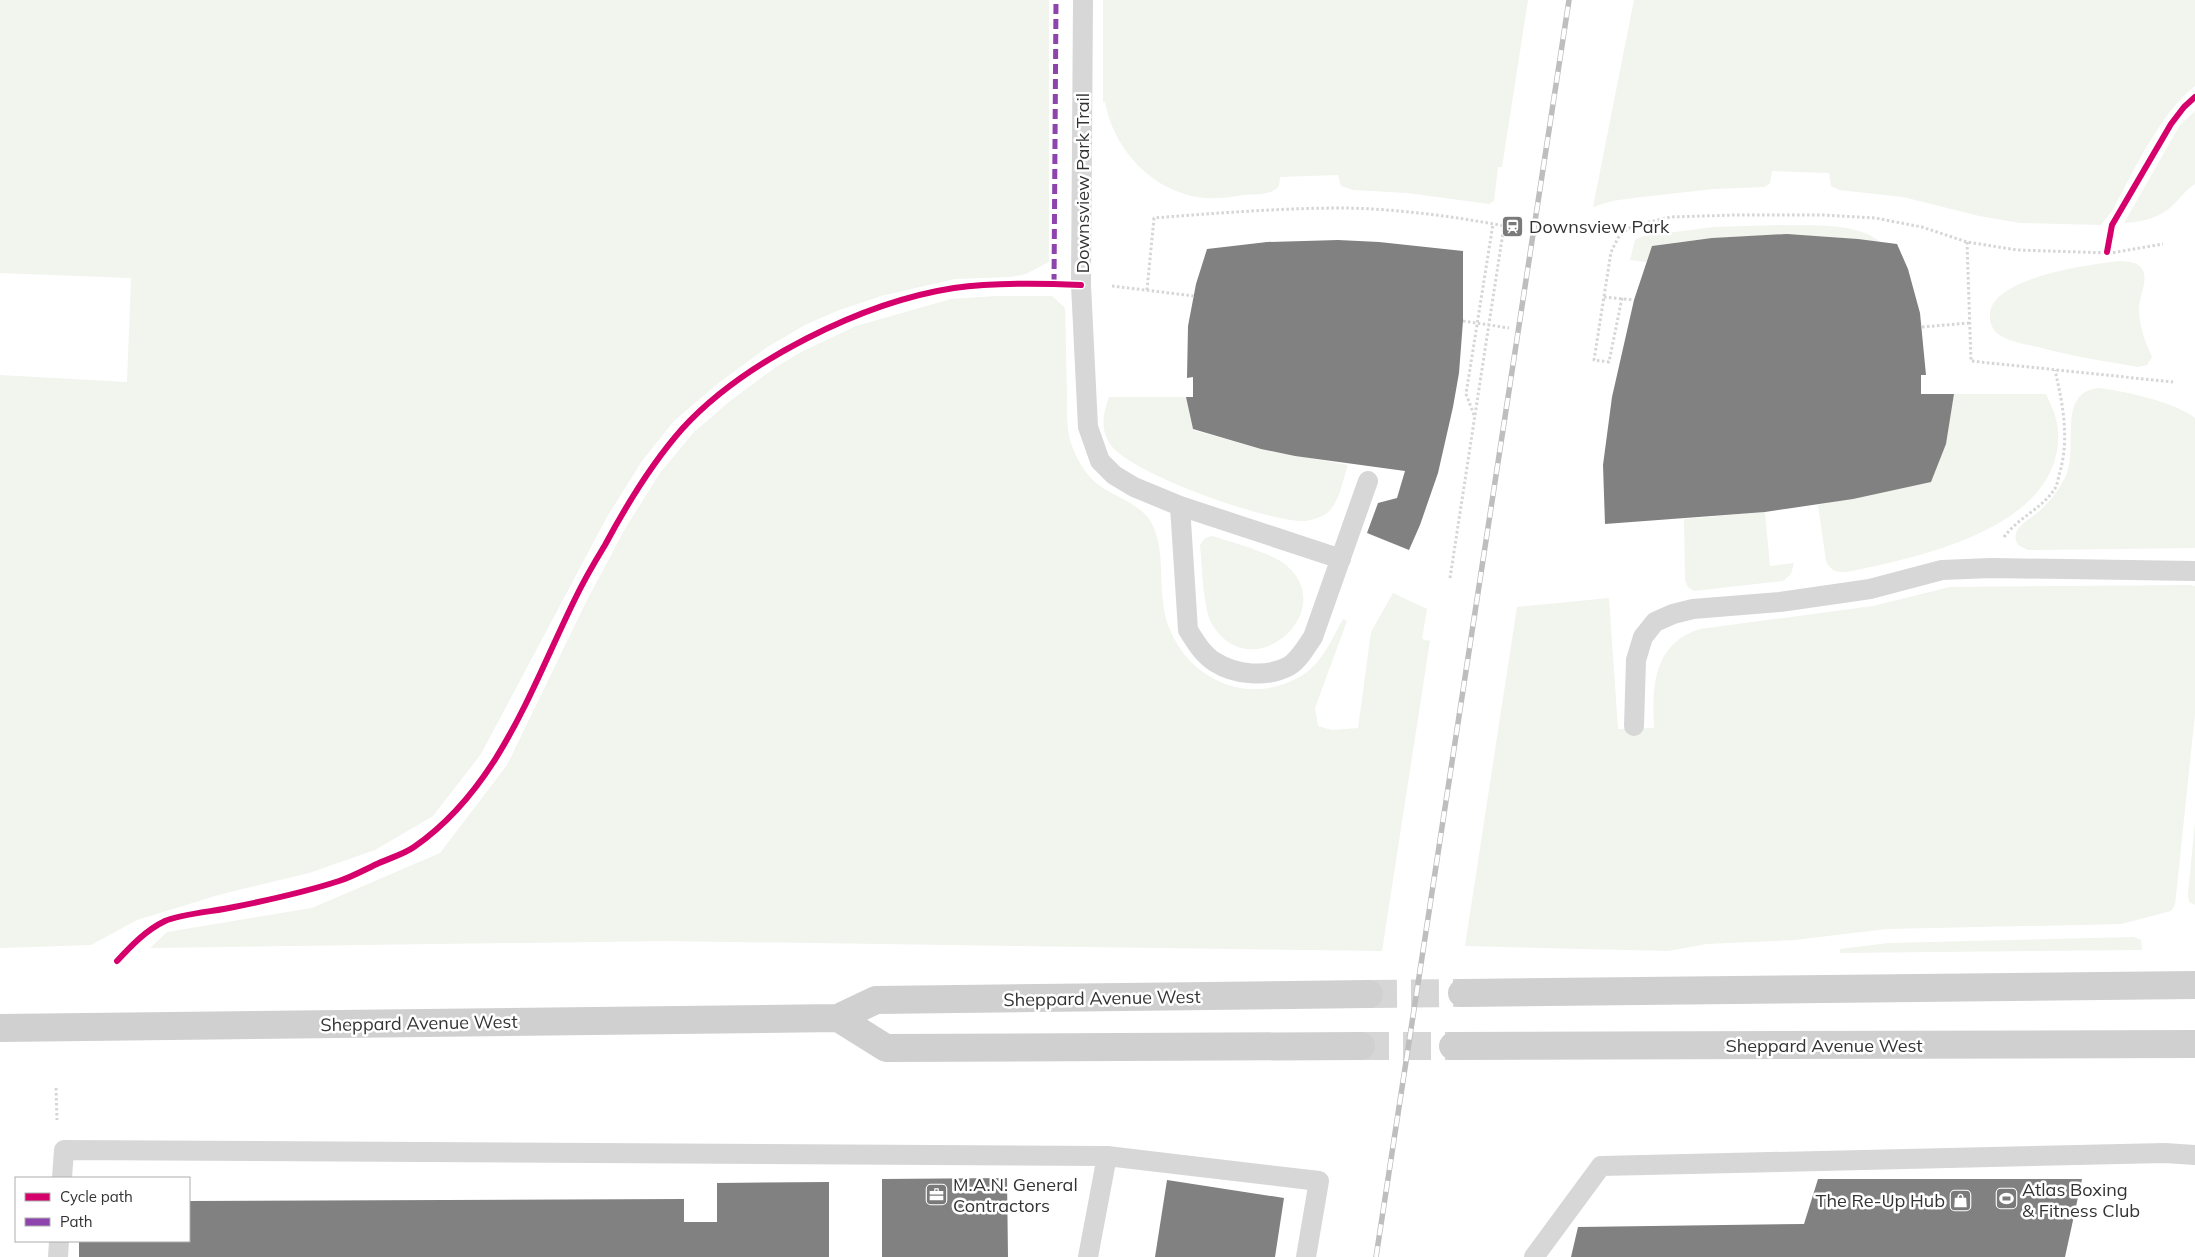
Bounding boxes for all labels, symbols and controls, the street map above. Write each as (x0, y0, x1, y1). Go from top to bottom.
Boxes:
street label: Downsview Park Trail (1071, 93, 1094, 273)
station icon: Downsview Park (1501, 214, 1525, 238)
place label: Downsview Park (1529, 215, 1670, 238)
street label: Sheppard Avenue West (1003, 985, 1201, 1011)
street label: Sheppard Avenue West (320, 1010, 518, 1036)
street label: Sheppard Avenue West (1725, 1034, 1923, 1057)
place label: M.A.N. General Contractors (953, 1173, 1078, 1217)
legend (15, 1177, 190, 1242)
place label: Atlas Boxing & Fitness Club (2022, 1178, 2140, 1222)
office icon: M.A.N. General Contractors (925, 1182, 949, 1206)
text: Cycle path (60, 1187, 133, 1206)
sports icon: Atlas Boxing & Fitness Club (1994, 1187, 2018, 1211)
shop icon: The Re-Up Hub (1949, 1188, 1973, 1212)
place label: The Re-Up Hub (1816, 1189, 1945, 1212)
text: Path (60, 1212, 92, 1231)

